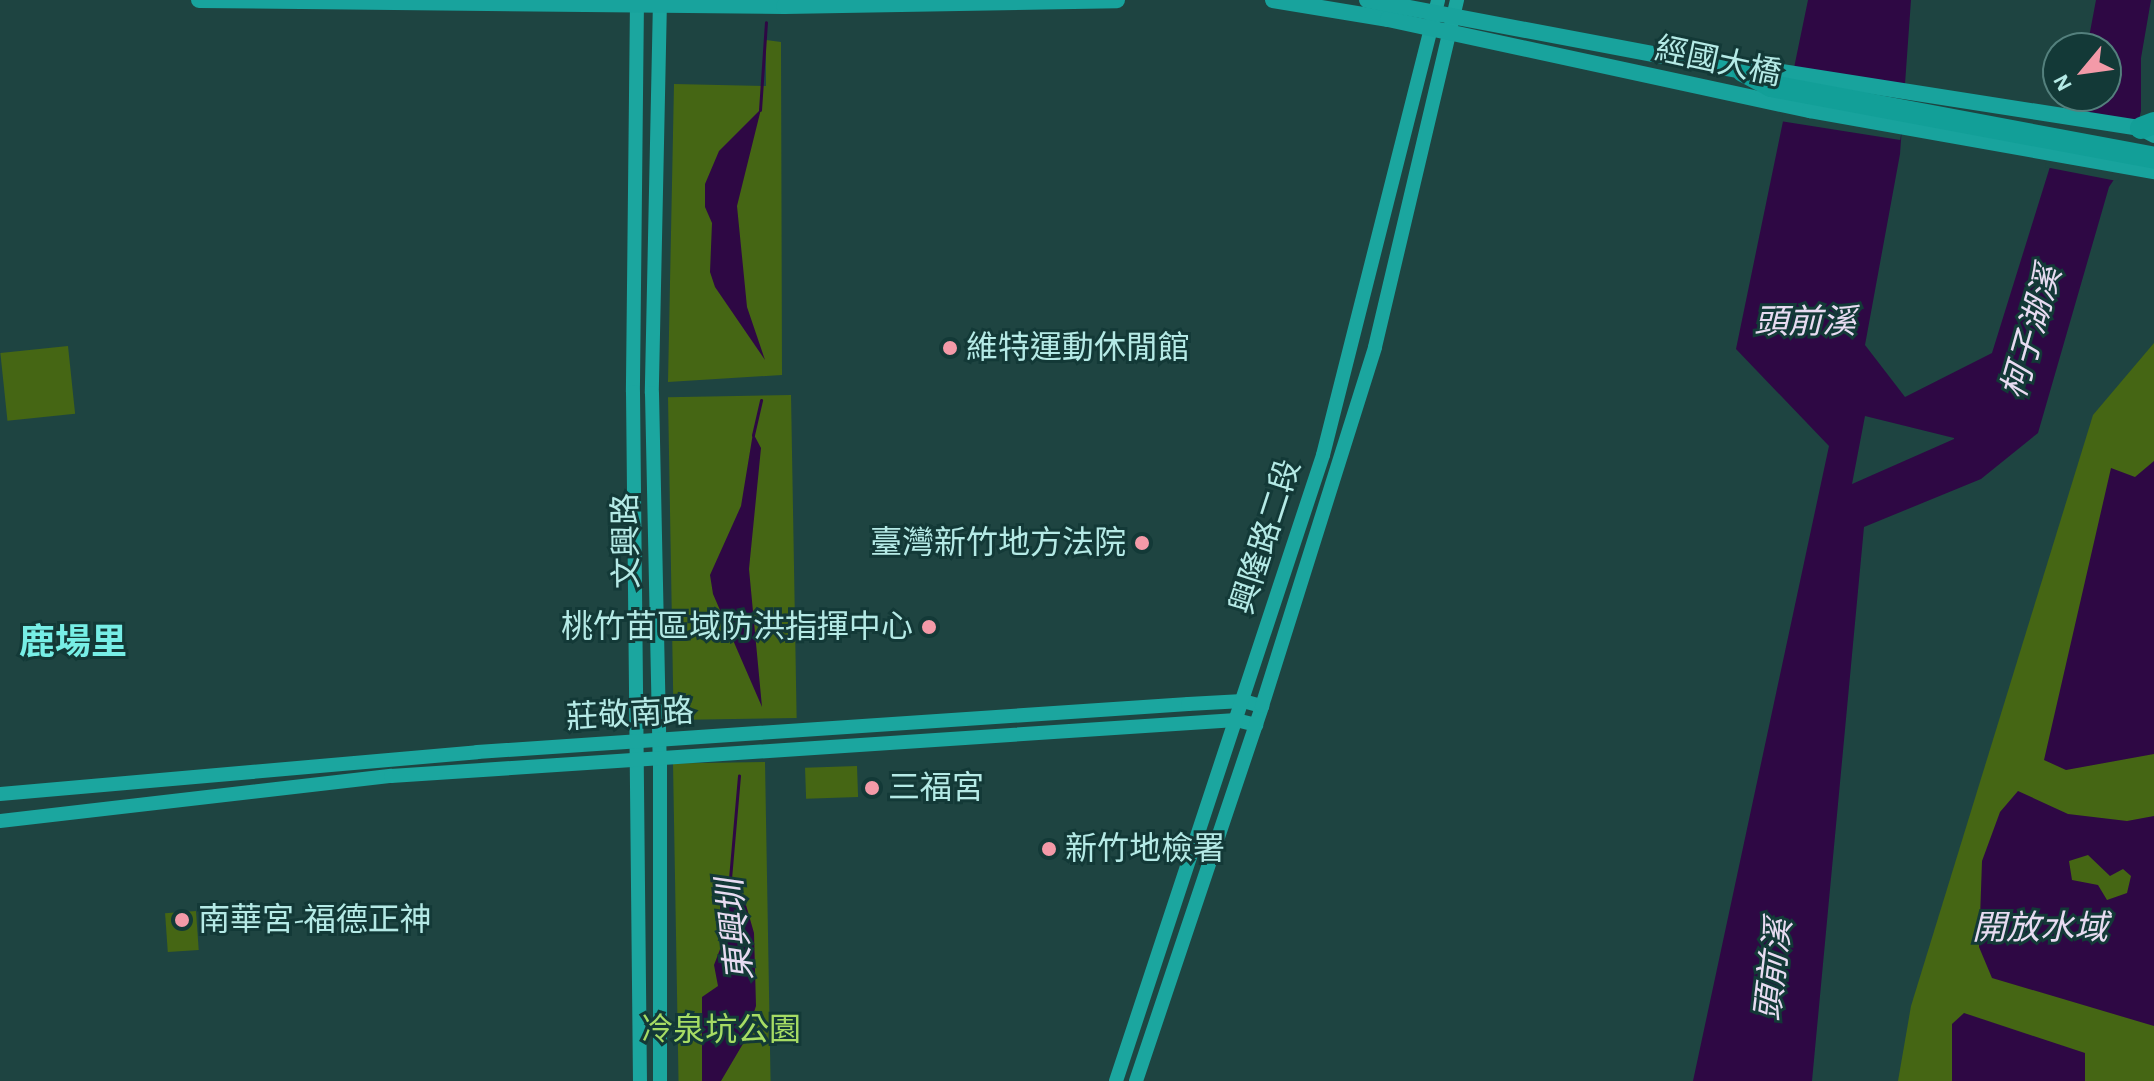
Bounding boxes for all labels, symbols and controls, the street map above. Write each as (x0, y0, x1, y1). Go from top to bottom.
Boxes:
street label: 經國大橋 (1651, 30, 1785, 94)
north arrow (2042, 32, 2122, 112)
text: N (2049, 71, 2076, 95)
water label: 柯子湖溪 (1995, 262, 2071, 404)
water label: 頭前溪 (1754, 304, 1856, 344)
place label: 維特運動休閒館 (966, 329, 1190, 367)
marker: 維特運動休閒館 (941, 339, 959, 357)
street label: 興隆路二段 (1223, 455, 1309, 619)
street label: 文興路 (607, 493, 647, 589)
place label: 臺灣新竹地方法院 (870, 524, 1126, 562)
marker: 臺灣新竹地方法院 (1133, 534, 1151, 552)
place label: 桃竹苗區域防洪指揮中心 (561, 608, 913, 646)
marker: 桃竹苗區域防洪指揮中心 (920, 618, 938, 636)
district label: 鹿場里 (19, 622, 127, 666)
street label: 莊敬南路 (565, 692, 695, 738)
place label: 三福宮 (888, 769, 984, 807)
marker: 三福宮 (863, 779, 881, 797)
place label: 新竹地檢署 (1065, 830, 1225, 868)
marker: 新竹地檢署 (1040, 840, 1058, 858)
water label: 東興圳 (711, 877, 763, 983)
place label: 南華宮-福德正神 (198, 901, 432, 939)
water label: 開放水域 (1972, 910, 2108, 950)
marker: 南華宮-福德正神 (173, 911, 191, 929)
water label: 頭前溪 (1749, 917, 1801, 1023)
park label: 冷泉坑公園 (641, 1011, 801, 1049)

